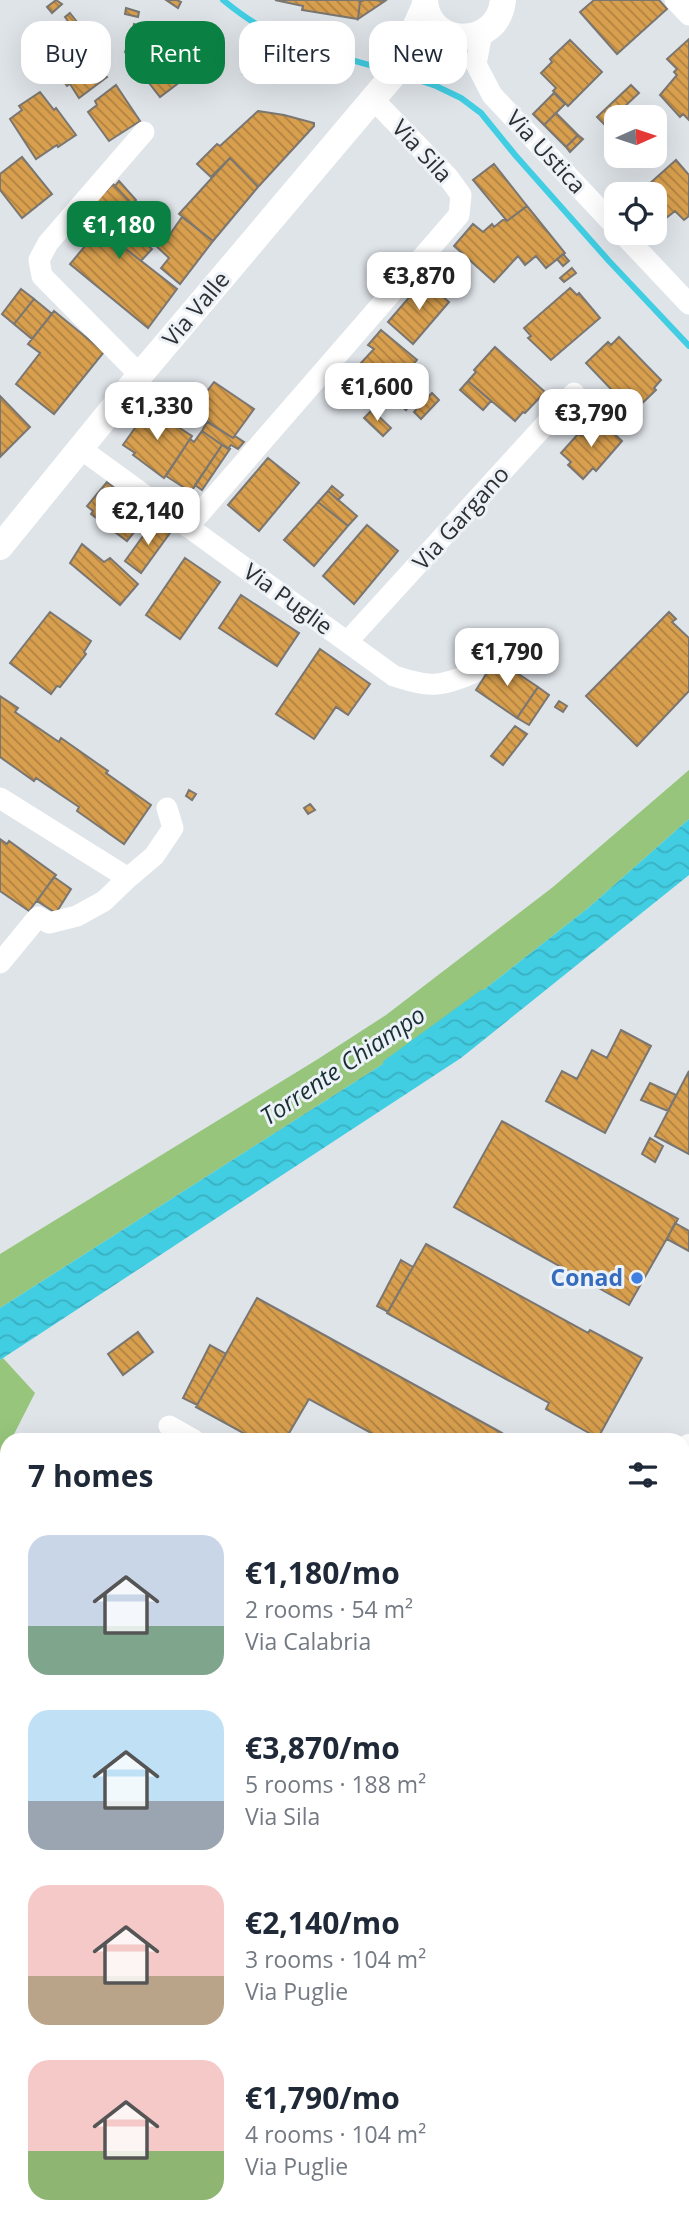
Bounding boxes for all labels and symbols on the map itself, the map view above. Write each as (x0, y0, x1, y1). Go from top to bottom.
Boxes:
street label: Via Ustica (500, 102, 594, 200)
north arrow (604, 105, 667, 168)
street label: Via Sila (385, 112, 460, 189)
pin: €1,180 (62, 202, 176, 261)
pin: €3,870 (362, 252, 476, 312)
street label: Via Valle (154, 264, 236, 353)
pin: €1,600 (320, 364, 434, 423)
pin: €1,330 (100, 382, 214, 442)
pin: €3,790 (534, 390, 648, 449)
street label: Via Gargano (405, 458, 516, 576)
pin: €2,140 (91, 488, 205, 547)
street label: Via Puglie (237, 555, 340, 641)
pin: €1,790 (450, 628, 564, 688)
water label: Torrente Chiampo (253, 997, 431, 1132)
place label: Conad (551, 1261, 623, 1293)
marker: Conad (629, 1270, 645, 1286)

